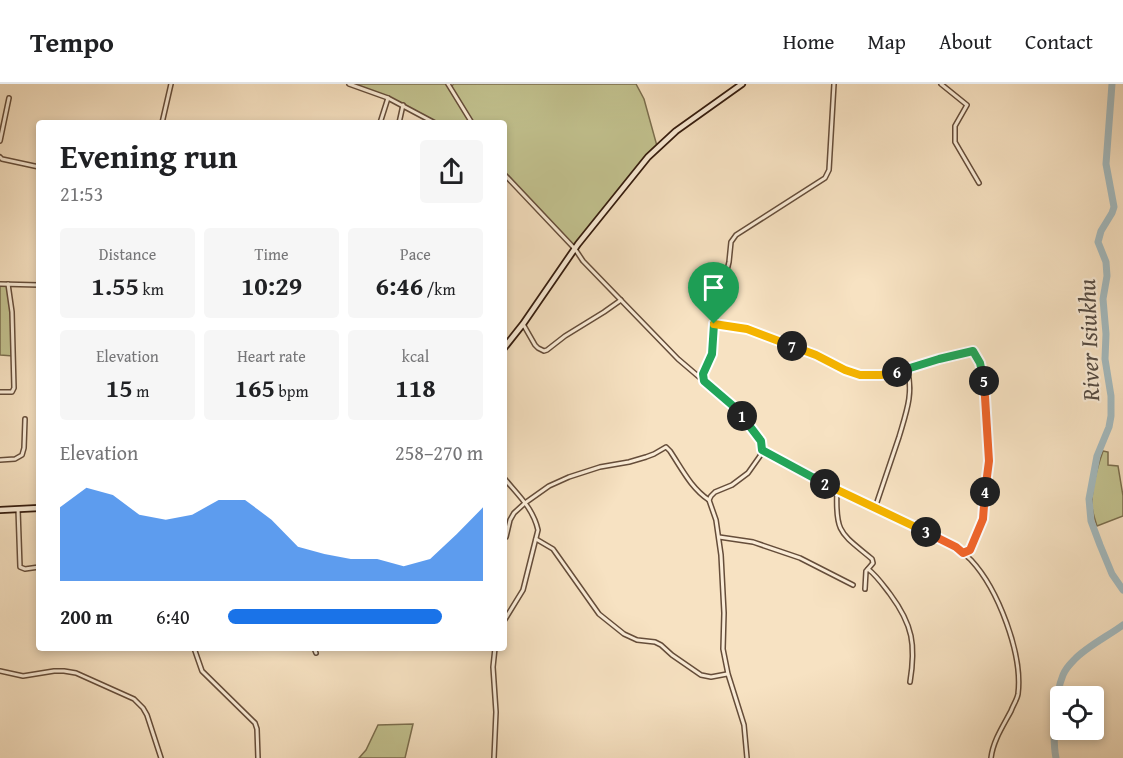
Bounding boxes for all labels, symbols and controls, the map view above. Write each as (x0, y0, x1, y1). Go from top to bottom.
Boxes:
text: Tempo (30, 21, 114, 62)
text: Home (783, 26, 834, 57)
text: Map (867, 26, 906, 57)
text: About (939, 26, 992, 57)
text: Contact (1025, 26, 1093, 57)
text: Evening run (60, 132, 237, 180)
button: share (420, 140, 483, 203)
text: 21:53 (60, 179, 103, 208)
text: Distance (99, 242, 156, 266)
text: Time (254, 242, 289, 266)
text: Pace (400, 242, 431, 266)
pin (688, 262, 739, 324)
text: 1.55 (91, 266, 139, 305)
text: 10:29 (241, 266, 302, 305)
text: 6:46 (375, 266, 423, 305)
icon: arrive (697, 271, 730, 304)
text: km (139, 277, 164, 301)
text: /km (423, 277, 456, 301)
water label: River Isiukhu (1069, 278, 1108, 403)
pin: 7 (777, 331, 807, 361)
text: 7 (788, 334, 796, 358)
text: Elevation (96, 344, 159, 368)
text: Heart rate (237, 344, 306, 368)
text: kcal (402, 344, 429, 368)
pin: 6 (882, 357, 912, 387)
text: 6 (893, 360, 901, 384)
pin: 5 (969, 366, 999, 396)
text: 15 (106, 368, 133, 407)
text: 165 (235, 368, 275, 407)
text: 118 (395, 368, 436, 407)
text: 5 (980, 369, 988, 393)
text: m (133, 379, 149, 403)
text: bpm (275, 379, 308, 403)
pin: 1 (727, 401, 757, 431)
text: 1 (738, 404, 746, 428)
text: Elevation (60, 438, 138, 467)
text: 258–270 m (395, 438, 483, 467)
pin: 2 (810, 469, 840, 499)
text: 2 (821, 472, 829, 496)
pin: 4 (970, 477, 1000, 507)
text: 4 (981, 480, 989, 504)
pin: 3 (911, 517, 941, 547)
text: 3 (922, 520, 930, 544)
text: 200 m (60, 602, 113, 631)
text: 6:40 (156, 602, 190, 631)
map controls (1050, 686, 1104, 740)
button: locate (1050, 686, 1104, 740)

